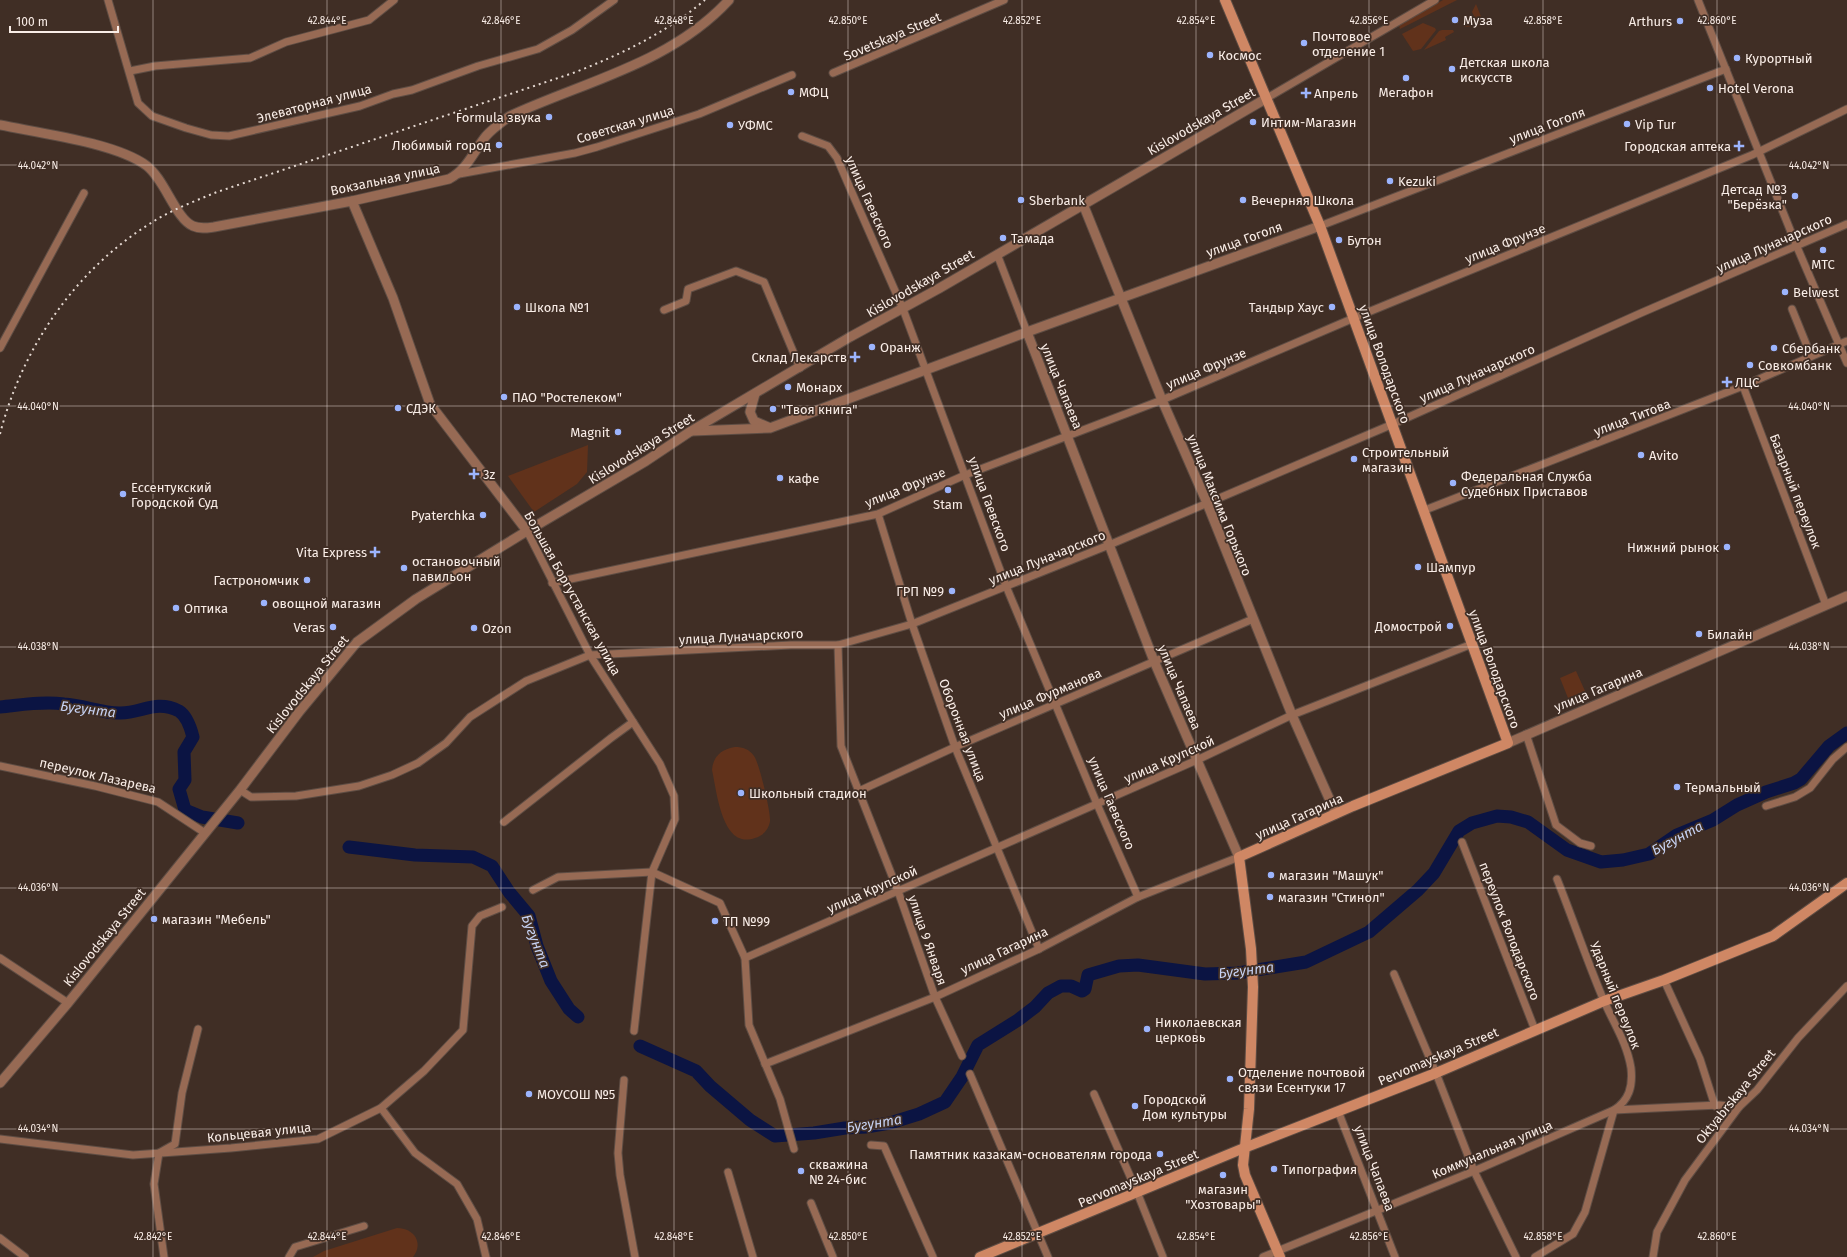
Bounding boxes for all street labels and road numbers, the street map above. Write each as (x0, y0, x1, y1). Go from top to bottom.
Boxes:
street label: Sovetskaya Street (841, 9, 943, 64)
street label: Элеваторная улица (255, 81, 373, 126)
street label: Kislovodskaya Street (1145, 84, 1258, 158)
street label: Советская улица (575, 103, 676, 146)
street label: улица Гоголя (1507, 104, 1587, 147)
street label: улица Гаевского (842, 154, 897, 251)
street label: Вокзальная улица (329, 161, 441, 198)
street label: улица Луначарского (1714, 211, 1834, 276)
street label: улица Гоголя (1204, 219, 1284, 260)
street label: улица Фрунзе (1463, 220, 1548, 266)
street label: Kislovodskaya Street (864, 246, 977, 320)
street label: улица Володарского (1356, 303, 1413, 426)
street label: улица Чапаева (1038, 341, 1085, 431)
street label: улица Луначарского (1417, 341, 1537, 406)
street label: улица Фрунзе (1164, 345, 1249, 392)
street label: улица Титова (1592, 396, 1673, 439)
street label: Kislovodskaya Street (586, 410, 697, 487)
street label: улица Максима Горького (1184, 432, 1255, 578)
street label: Базарный переулок (1767, 432, 1824, 551)
street label: улица Гаевского (965, 455, 1014, 554)
street label: улица Фрунзе (863, 464, 948, 510)
street label: Большая Боргустанская улица (521, 509, 624, 678)
street label: улица Луначарского (987, 527, 1108, 588)
street label: улица Володарского (1466, 608, 1523, 731)
street label: улица Луначарского (678, 626, 804, 647)
street label: Kislovodskaya Street (263, 632, 352, 736)
street label: улица Чапаева (1155, 642, 1204, 732)
street label: улица Гагарина (1552, 664, 1645, 715)
street label: улица Фурманова (997, 665, 1104, 722)
street label: Оборонная улица (936, 677, 989, 784)
street label: улица Крупской (1122, 733, 1217, 786)
street label: улица Гаевского (1085, 754, 1138, 852)
street label: переулок Лазарева (38, 755, 158, 796)
street label: улица Гагарина (1253, 790, 1345, 843)
street label: переулок Володарского (1476, 860, 1543, 1002)
street label: улица Крупской (825, 863, 920, 916)
street label: Kislovodskaya Street (60, 885, 149, 989)
street label: улица 9 Января (905, 893, 950, 987)
street label: улица Гагарина (958, 924, 1050, 977)
street label: Ударный переулок (1587, 939, 1644, 1051)
street label: Pervomayskaya Street (1376, 1024, 1501, 1089)
street label: Oktyabrskaya Street (1693, 1046, 1778, 1147)
street label: Коммунальная улица (1430, 1117, 1555, 1182)
street label: Кольцевая улица (206, 1120, 312, 1145)
street label: улица Чапаева (1351, 1123, 1398, 1213)
street label: Pervomayskaya Street (1076, 1146, 1201, 1211)

